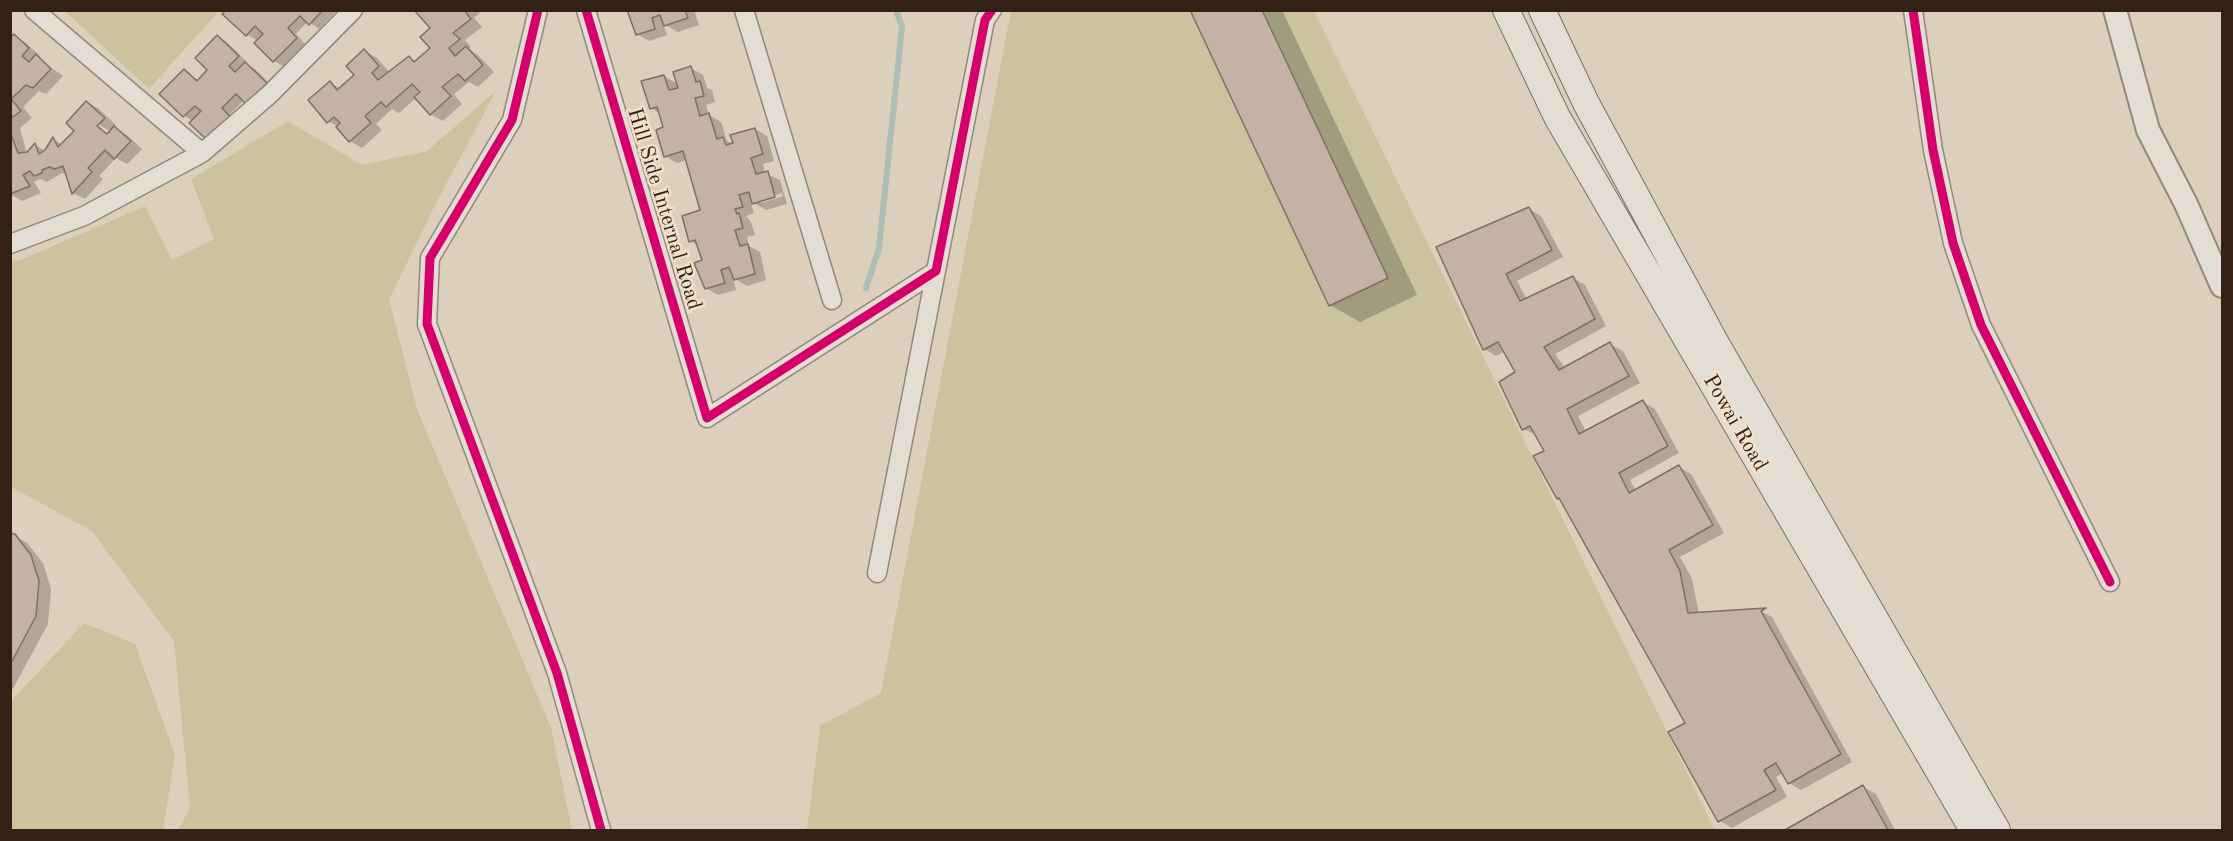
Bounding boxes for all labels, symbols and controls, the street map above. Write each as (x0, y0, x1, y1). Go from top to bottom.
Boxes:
street label: Hill Side Internal Road (621, 105, 707, 313)
street label: Powai Road (1697, 370, 1773, 476)

